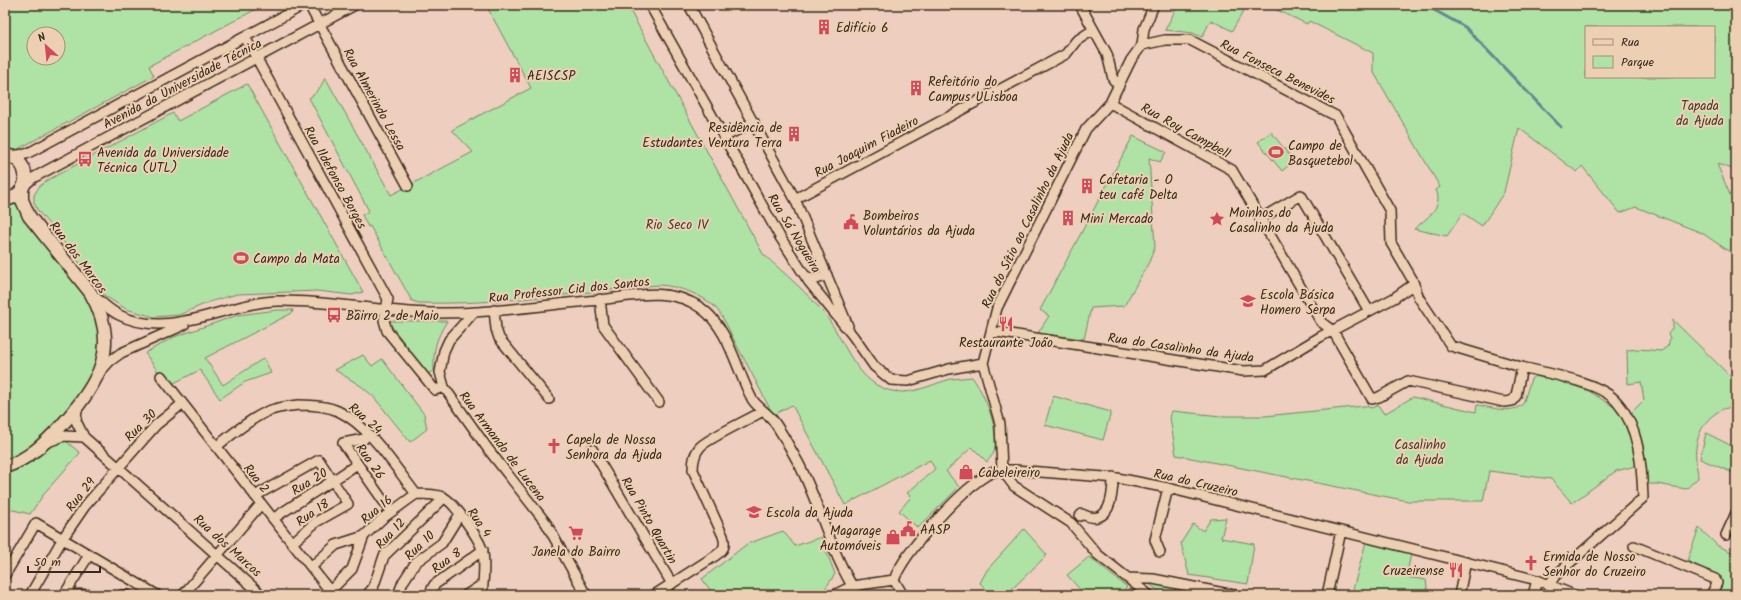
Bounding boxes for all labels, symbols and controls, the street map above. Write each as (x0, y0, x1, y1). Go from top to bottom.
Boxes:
building icon: Edifício 6 (815, 18, 833, 36)
place label: Edifício 6 (836, 18, 888, 39)
north arrow (26, 26, 66, 66)
legend (1585, 26, 1715, 78)
text: N (35, 28, 49, 48)
street label: Avenida da Universidade Técnica (99, 33, 266, 135)
text: Rua (1621, 33, 1640, 52)
street label: Rua Fonseca Benevides (1216, 34, 1339, 111)
street label: Rua Almerindo Lessa (337, 45, 411, 155)
text: Parque (1621, 53, 1655, 72)
building icon: AEISCSP (506, 66, 524, 84)
place label: AEISCSP (527, 66, 576, 87)
place label: Refeitório do Campus ULisboa (928, 72, 1018, 108)
building icon: Refeitório do Campus ULisboa (907, 79, 925, 97)
park label: Tapada da Ajuda (1676, 96, 1724, 132)
street label: Rua Roy Campbell (1137, 98, 1234, 165)
street label: Rua Joaquim Fiadeiro (811, 111, 923, 184)
place label: Residência de Estudantes Ventura Terra (642, 118, 782, 154)
street label: Rua Ildefonso Borges (298, 122, 372, 234)
building icon: Residência de Estudantes Ventura Terra (785, 125, 803, 143)
street label: Rua do Sítio ao Casalinho da Ajuda (976, 129, 1080, 312)
place label: Campo de Basquetebol (1288, 136, 1353, 172)
place label: Avenida da Universidade Técnica (UTL) (97, 143, 229, 179)
sports icon: Campo de Basquetebol (1267, 143, 1285, 161)
bus stop icon: Avenida da Universidade Técnica (UTL) (76, 150, 94, 168)
place label: Cafetaria - O teu café Delta (1099, 170, 1178, 206)
building icon: Cafetaria - O teu café Delta (1078, 177, 1096, 195)
street label: Rua Sá Nogueira (762, 190, 826, 278)
place label: Moinhos do Casalinho da Ajuda (1229, 203, 1334, 239)
place label: Bombeiros Voluntários da Ajuda (863, 206, 975, 242)
building icon: Mini Mercado (1059, 209, 1077, 227)
place label: Mini Mercado (1080, 209, 1153, 230)
place icon: Moinhos do Casalinho da Ajuda (1208, 210, 1226, 228)
public building icon: Bombeiros Voluntários da Ajuda (842, 213, 860, 231)
park label: Rio Seco IV (646, 215, 709, 236)
street label: Rua dos Marcos (43, 217, 112, 299)
sports icon: Campo da Mata (232, 249, 250, 267)
place label: Campo da Mata (253, 249, 340, 270)
street label: Rua Professor Cid dos Santos (488, 272, 651, 309)
place label: Escola Básica Homero Serpa (1260, 285, 1336, 321)
school or university icon: Escola Básica Homero Serpa (1239, 292, 1257, 310)
bus stop icon: Bairro 2 de Maio (325, 306, 343, 324)
place label: Bairro 2 de Maio (346, 306, 439, 327)
restaurant icon: Restaurante João (997, 315, 1015, 333)
street label: Rua do Casalinho da Ajuda (1106, 328, 1255, 369)
place label: Restaurante João (959, 333, 1053, 354)
street label: Rua Armando de Lucena (453, 387, 550, 507)
street label: Rua 24 (343, 398, 387, 440)
street label: Rua 30 (120, 404, 163, 447)
place label: Capela de Nossa Senhora da Ajuda (566, 430, 662, 466)
park label: Casalinho da Ajuda (1394, 435, 1446, 471)
church icon: Capela de Nossa Senhora da Ajuda (545, 437, 563, 455)
street label: Rua 26 (350, 439, 390, 484)
street label: Rua 2 (237, 460, 274, 498)
street label: Rua 20 (288, 463, 332, 501)
shop icon: Cabeleireiro (957, 463, 975, 481)
place label: Cabeleireiro (978, 463, 1040, 484)
street label: Rua do Cruzeiro (1151, 464, 1240, 503)
street label: Rua 29 (61, 473, 102, 517)
street label: Rua Pinto Quartin (615, 473, 682, 569)
street label: Rua 16 (356, 490, 398, 530)
street label: Rua 18 (292, 494, 334, 532)
school or university icon: Escola da Ajuda (745, 503, 763, 521)
place label: Escola da Ajuda (766, 503, 853, 524)
street label: Rua 4 (461, 504, 497, 542)
street label: Rua dos Marcos (188, 509, 266, 583)
street label: Rua 12 (371, 513, 411, 555)
public building icon: AASP (899, 520, 917, 538)
place label: AASP (920, 520, 951, 541)
place label: Magarage Automóveis (820, 521, 881, 557)
supermarket icon: Janela do Bairro (567, 524, 585, 542)
street label: Rua 10 (400, 526, 441, 566)
shop icon: Magarage Automóveis (884, 528, 902, 546)
place label: Janela do Bairro (531, 542, 621, 563)
street label: Rua 8 (427, 543, 467, 579)
place label: Ermida de Nosso Senhor do Cruzeiro (1543, 547, 1646, 583)
scale bar (28, 548, 100, 574)
text: 50 m (34, 553, 61, 572)
church icon: Ermida de Nosso Senhor do Cruzeiro (1522, 554, 1540, 572)
place label: Cruzeirense (1383, 561, 1444, 582)
restaurant icon: Cruzeirense (1447, 561, 1465, 579)

